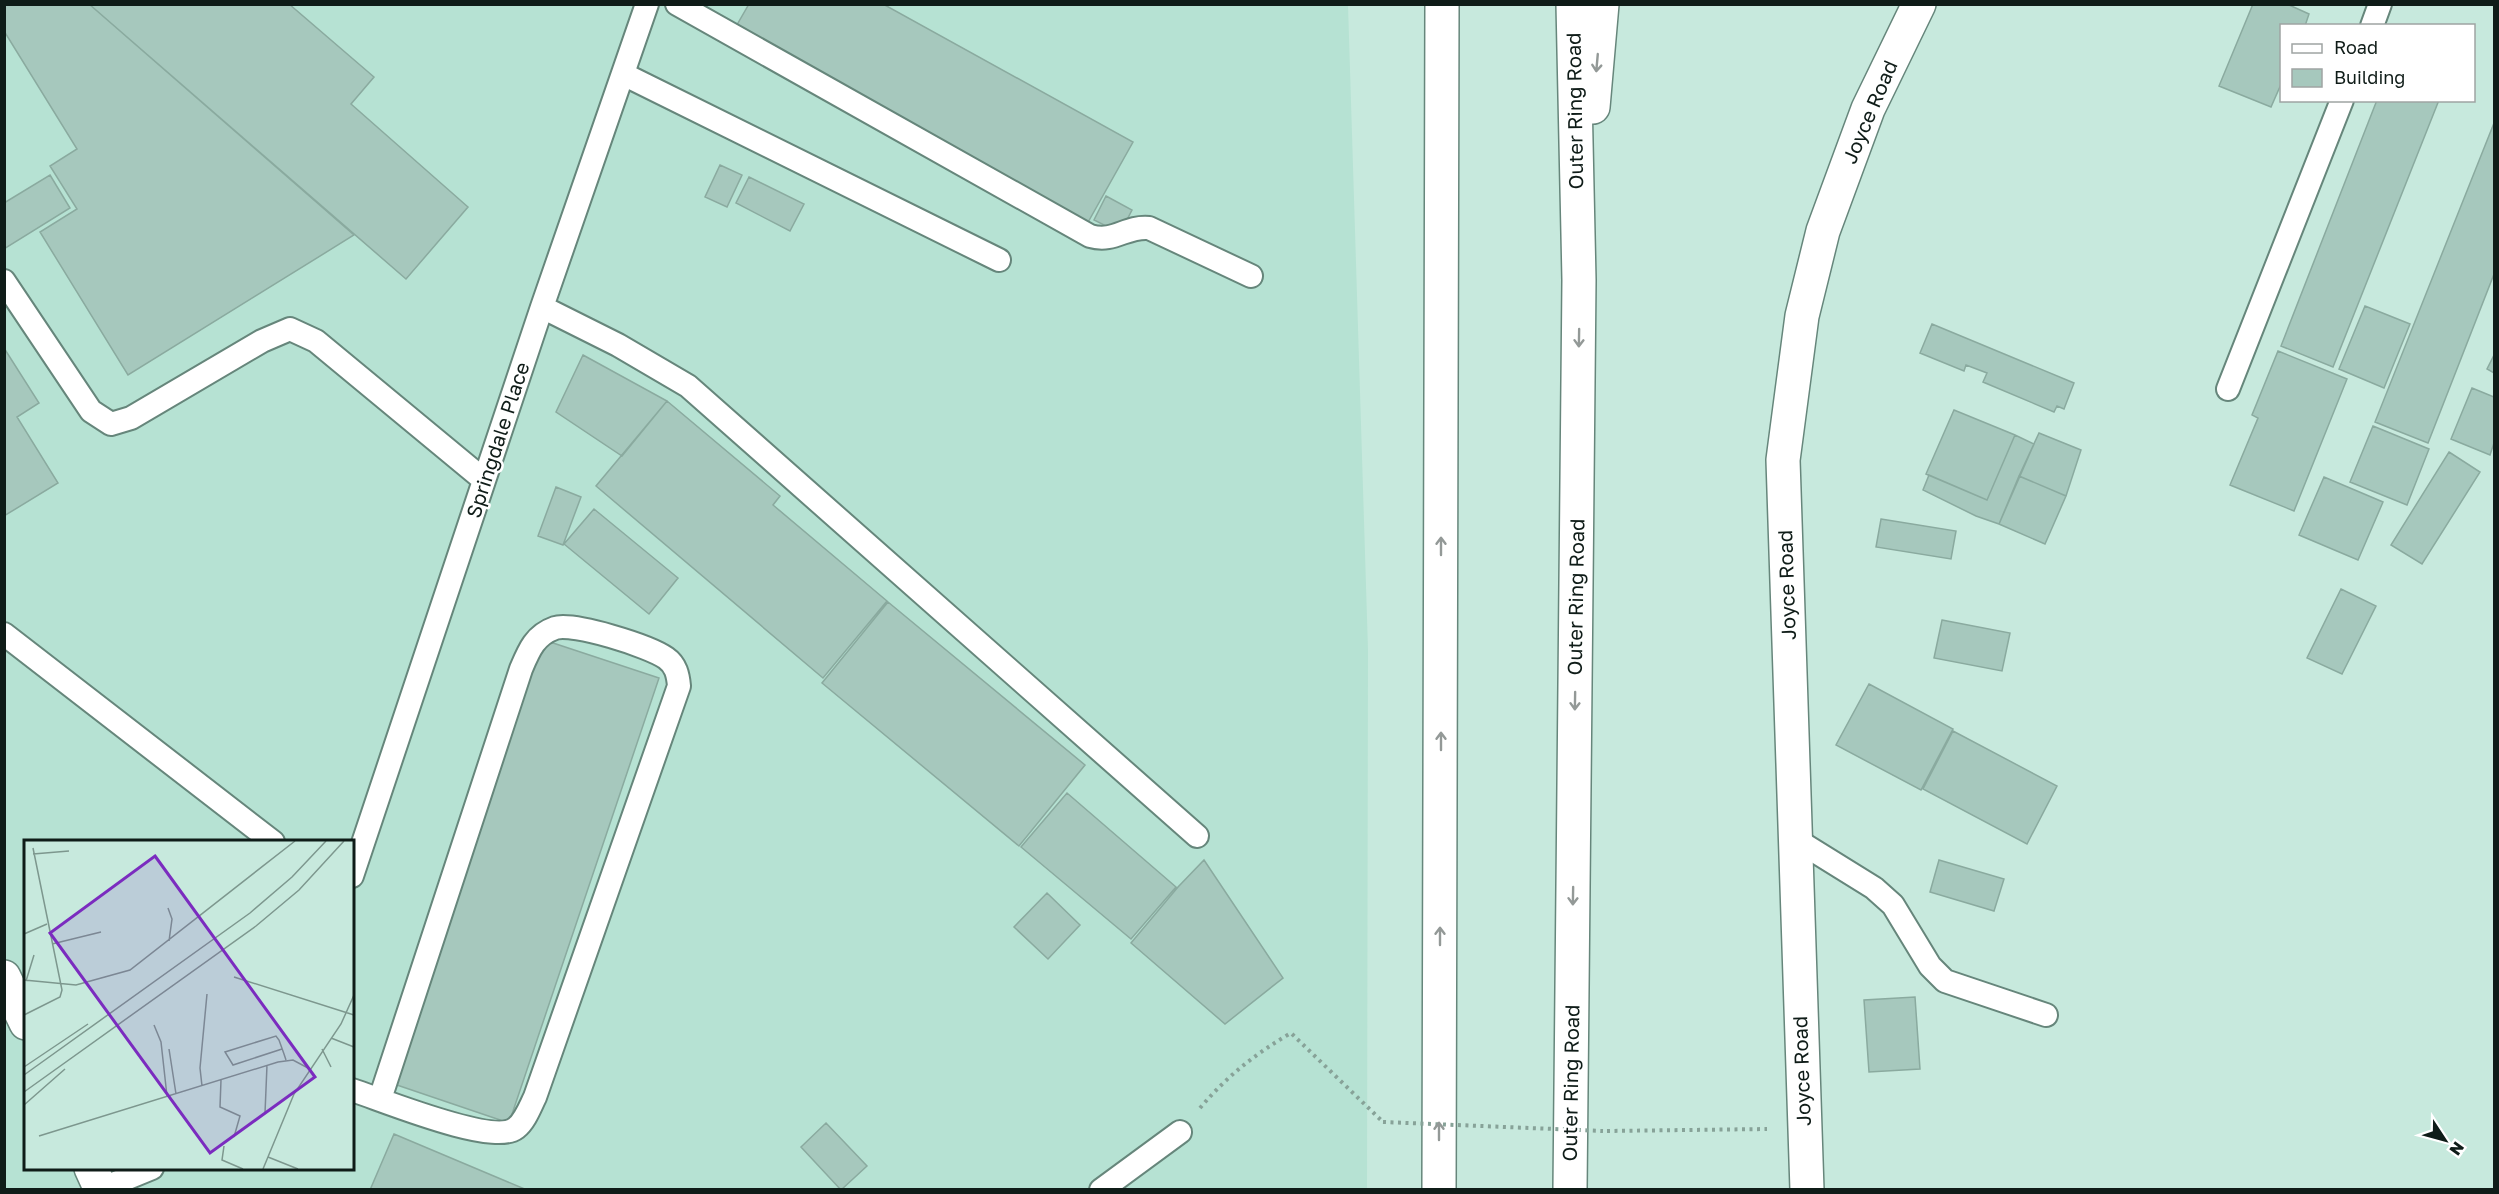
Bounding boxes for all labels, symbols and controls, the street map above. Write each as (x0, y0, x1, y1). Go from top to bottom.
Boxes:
legend (2280, 24, 2475, 102)
street label: Outer Ring Road (1561, 32, 1587, 190)
text: Road (2334, 36, 2378, 58)
one-way arrow (1591, 52, 1602, 72)
street label: Joyce Road (1837, 56, 1902, 167)
text: Building (2334, 66, 2405, 88)
one-way arrow (1573, 328, 1584, 348)
street label: Springdale Place (461, 359, 534, 521)
street label: Outer Ring Road (1562, 518, 1588, 676)
street label: Joyce Road (1772, 530, 1800, 640)
one-way arrow (1435, 537, 1447, 557)
one-way arrow (1569, 691, 1581, 711)
one-way arrow (1435, 732, 1447, 752)
inset map (24, 840, 354, 1170)
one-way arrow (1567, 886, 1579, 906)
one-way arrow (1434, 927, 1446, 947)
street label: Outer Ring Road (1557, 1004, 1583, 1162)
street label: Joyce Road (1787, 1016, 1815, 1126)
north arrow (2415, 1110, 2475, 1170)
one-way arrow (1434, 1122, 1445, 1142)
text: N (2445, 1138, 2469, 1160)

